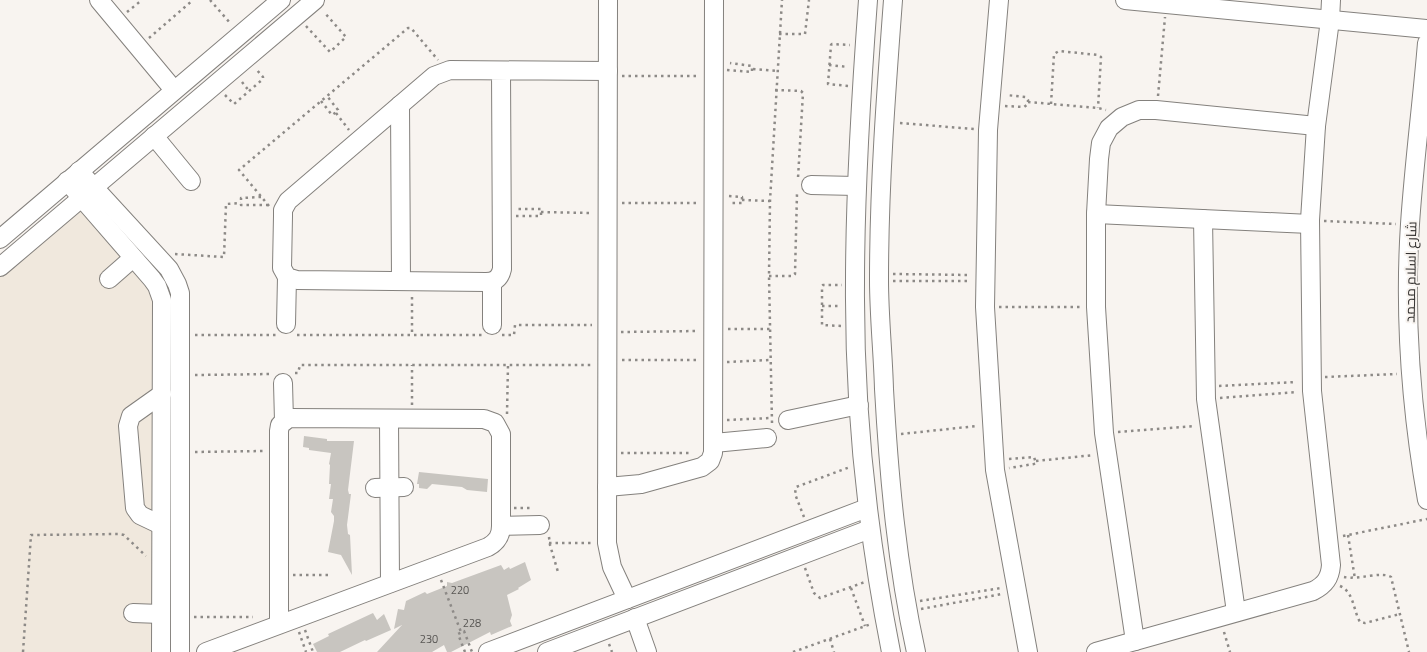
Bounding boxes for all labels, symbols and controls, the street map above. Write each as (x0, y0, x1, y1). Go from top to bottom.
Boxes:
street label: شارع اسلام محمد (1399, 221, 1421, 323)
house number: 220 (451, 582, 469, 598)
house number: 228 (463, 615, 481, 631)
house number: 230 (420, 631, 438, 647)

